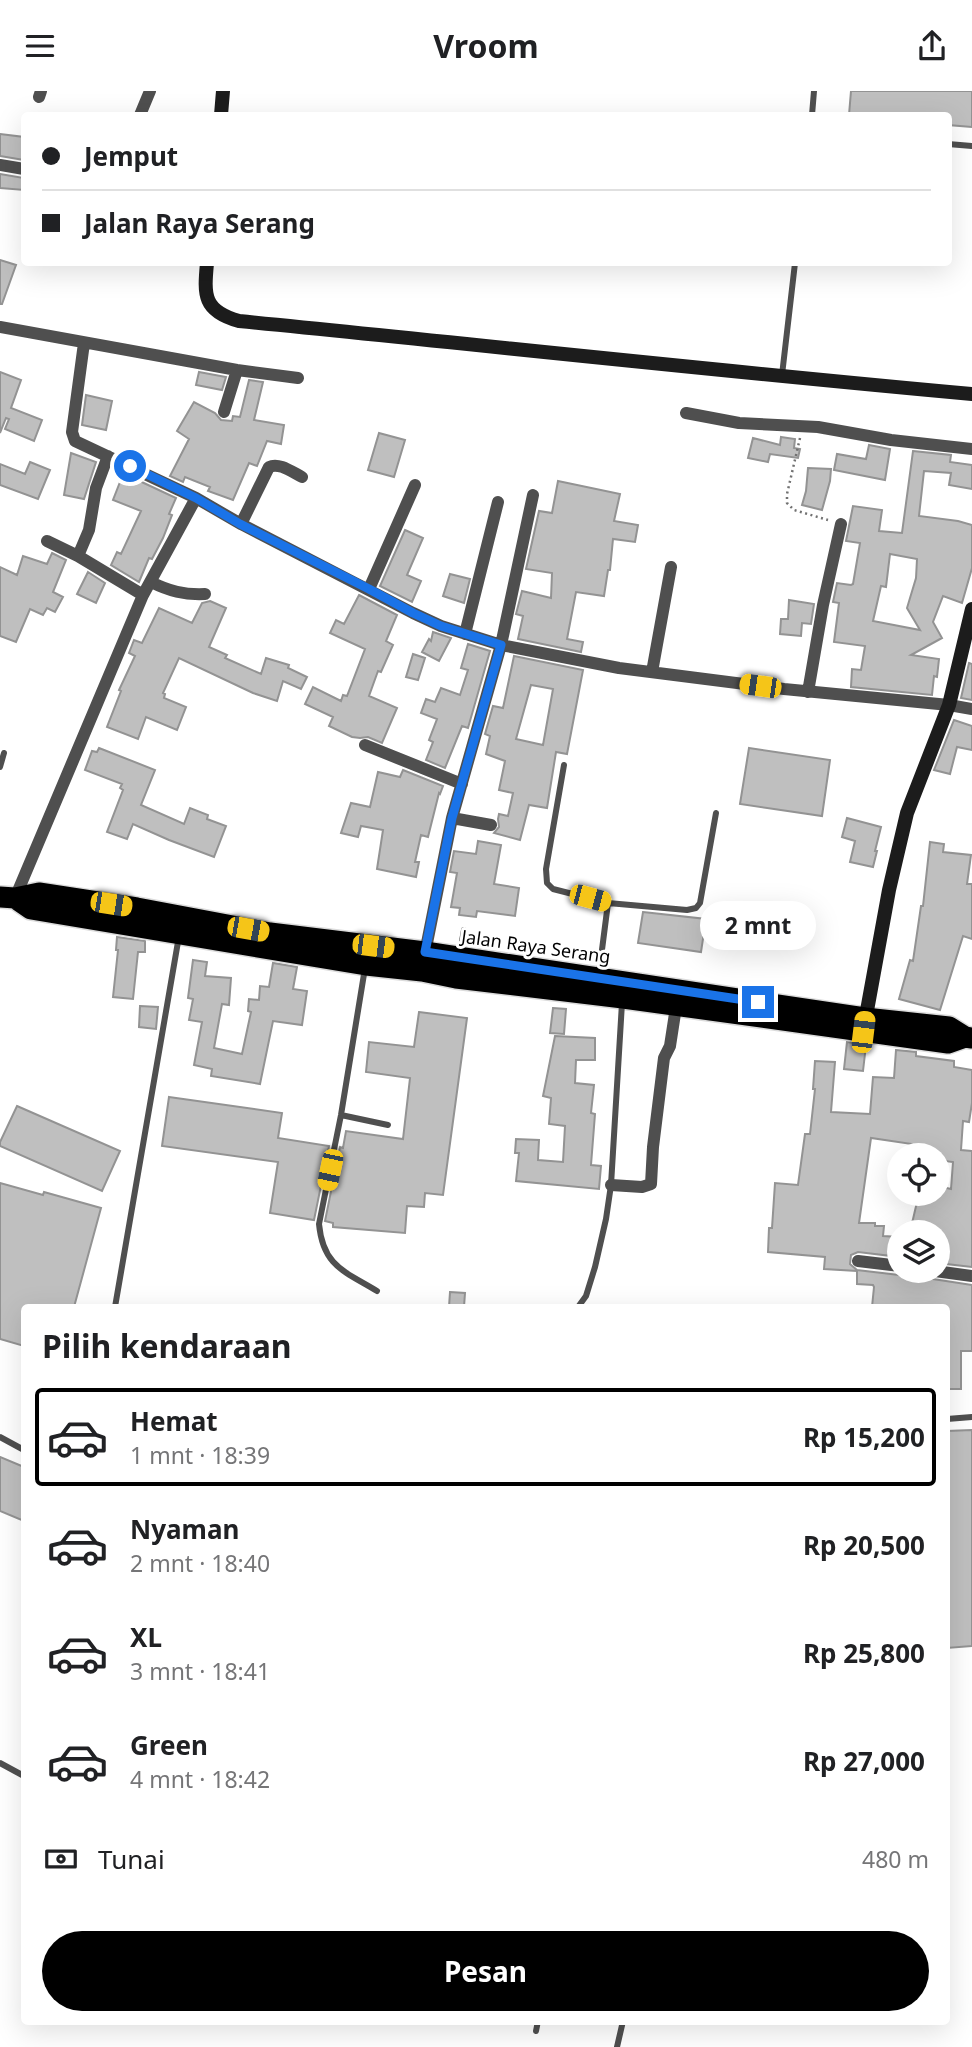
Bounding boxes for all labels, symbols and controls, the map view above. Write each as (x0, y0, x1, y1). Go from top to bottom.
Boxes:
text: Vroom (433, 24, 539, 67)
icon: menu (21, 27, 59, 65)
icon: share (913, 27, 951, 65)
text: Jemput (84, 138, 178, 174)
text: Jalan Raya Serang (84, 205, 315, 241)
route start (114, 450, 146, 482)
car (738, 673, 783, 699)
car (567, 882, 614, 914)
car (89, 890, 134, 918)
callout: 2 mnt (700, 901, 816, 949)
text: 2 mnt (725, 909, 791, 941)
car (226, 915, 271, 943)
street label: Jalan Raya Serang (458, 923, 612, 968)
car (351, 933, 396, 959)
route end (742, 986, 774, 1018)
car (851, 1010, 876, 1054)
map controls (887, 1143, 950, 1283)
button: locate (887, 1143, 950, 1206)
car (316, 1147, 345, 1193)
button: layers (887, 1220, 950, 1283)
text: Pilih kendaraan (42, 1324, 292, 1367)
text: Hemat (130, 1403, 218, 1439)
icon: car (46, 1406, 109, 1469)
text: Rp 15,200 (803, 1419, 925, 1455)
text: 1 mnt · 18:39 (130, 1439, 270, 1471)
text: Nyaman (130, 1511, 239, 1547)
icon: car (46, 1514, 109, 1577)
text: Rp 20,500 (803, 1527, 925, 1563)
text: 2 mnt · 18:40 (130, 1547, 270, 1579)
text: XL (130, 1619, 162, 1655)
icon: car (46, 1622, 109, 1685)
text: Rp 25,800 (803, 1635, 925, 1671)
text: 3 mnt · 18:41 (130, 1655, 270, 1687)
text: Green (130, 1727, 208, 1763)
icon: car (46, 1730, 109, 1793)
text: Rp 27,000 (803, 1743, 925, 1779)
text: 4 mnt · 18:42 (130, 1763, 270, 1795)
icon: cash (42, 1840, 80, 1878)
text: Tunai (98, 1841, 165, 1877)
text: 480 m (862, 1843, 929, 1875)
button: Pesan (42, 1931, 929, 2011)

